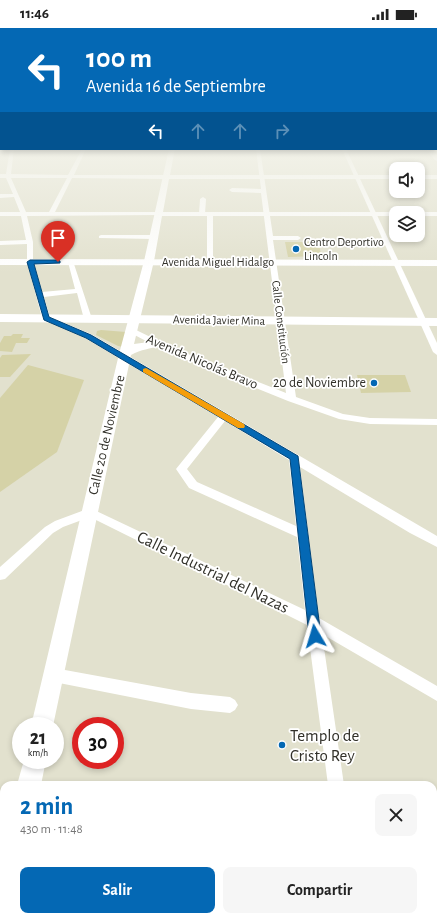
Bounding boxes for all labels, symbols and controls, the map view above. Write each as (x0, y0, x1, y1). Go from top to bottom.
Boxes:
text: 11:46 (20, 6, 49, 21)
icon: left (20, 44, 72, 96)
text: 100 m (86, 45, 152, 73)
text: Avenida 16 de Septiembre (86, 78, 266, 96)
icon: left (145, 120, 167, 142)
icon: ahead (187, 120, 209, 142)
icon: ahead (229, 120, 251, 142)
icon: right (271, 120, 293, 142)
map controls (389, 162, 425, 242)
button: sound (389, 162, 425, 198)
button: layers (389, 206, 425, 242)
pin (41, 221, 75, 262)
icon: arrive (47, 227, 69, 249)
place label: Centro Deportivo Lincoln (304, 236, 384, 262)
marker: Centro Deportivo Lincoln (291, 244, 301, 254)
street label: Avenida Miguel Hidalgo (162, 256, 274, 268)
street label: Calle Constitución (270, 280, 292, 364)
street label: Avenida Javier Mina (173, 313, 266, 327)
street label: Avenida Nicolás Bravo (144, 332, 260, 392)
street label: Calle 20 de Noviembre (86, 374, 128, 496)
place label: 20 de Noviembre (273, 376, 366, 390)
marker: 20 de Noviembre (369, 378, 379, 388)
street label: Calle Industrial del Nazas (134, 528, 292, 616)
position arrow (294, 615, 336, 657)
speed limit sign: 30 (72, 717, 124, 769)
place label: Templo de Cristo Rey (290, 727, 359, 765)
text: 21 (30, 728, 46, 748)
marker: Templo de Cristo Rey (277, 740, 287, 750)
text: km/h (28, 748, 48, 758)
button: close (375, 794, 417, 836)
text: 2 min (20, 795, 73, 819)
text: 430 m · 11:48 (20, 823, 83, 836)
button: Salir (20, 867, 215, 913)
button: Compartir (223, 867, 417, 913)

